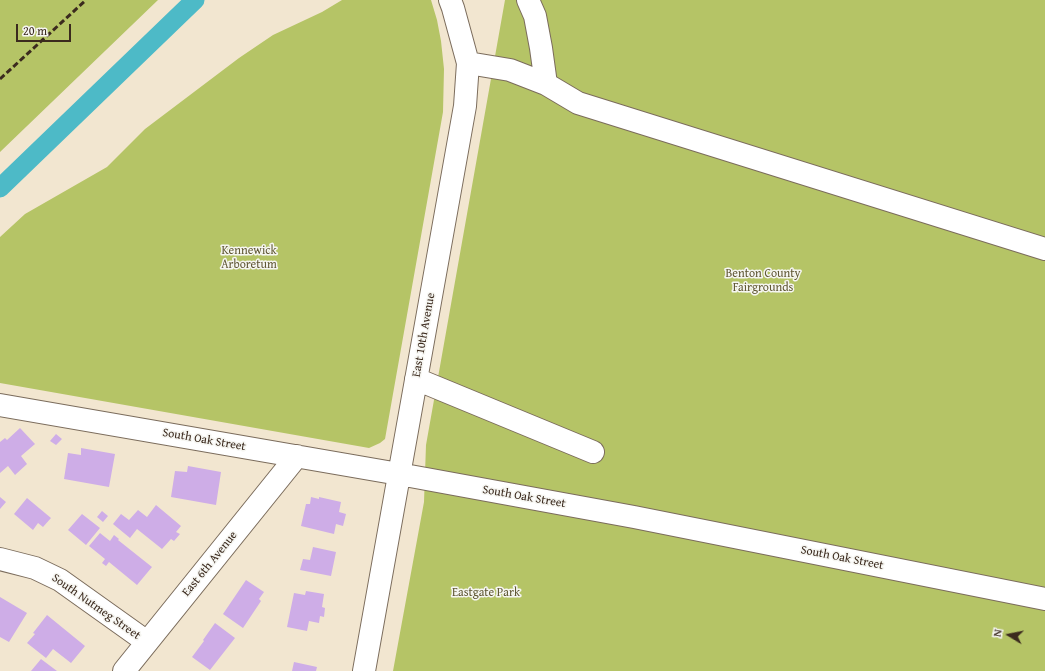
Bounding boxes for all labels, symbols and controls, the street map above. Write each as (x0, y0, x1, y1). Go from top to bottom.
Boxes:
scale bar (18, 16, 73, 42)
text: 20 m (23, 22, 47, 39)
park label: Kennewick Arboretum (221, 244, 277, 272)
park label: Benton County Fairgrounds (726, 267, 800, 295)
street label: East 10th Avenue (409, 292, 439, 378)
street label: South Oak Street (161, 426, 247, 454)
street label: South Oak Street (481, 483, 567, 511)
street label: East 6th Avenue (179, 529, 241, 599)
street label: South Oak Street (799, 543, 885, 573)
street label: South Nutmeg Street (49, 571, 143, 643)
park label: Eastgate Park (452, 586, 520, 600)
north arrow (989, 615, 1029, 655)
text: N (989, 628, 1006, 638)

